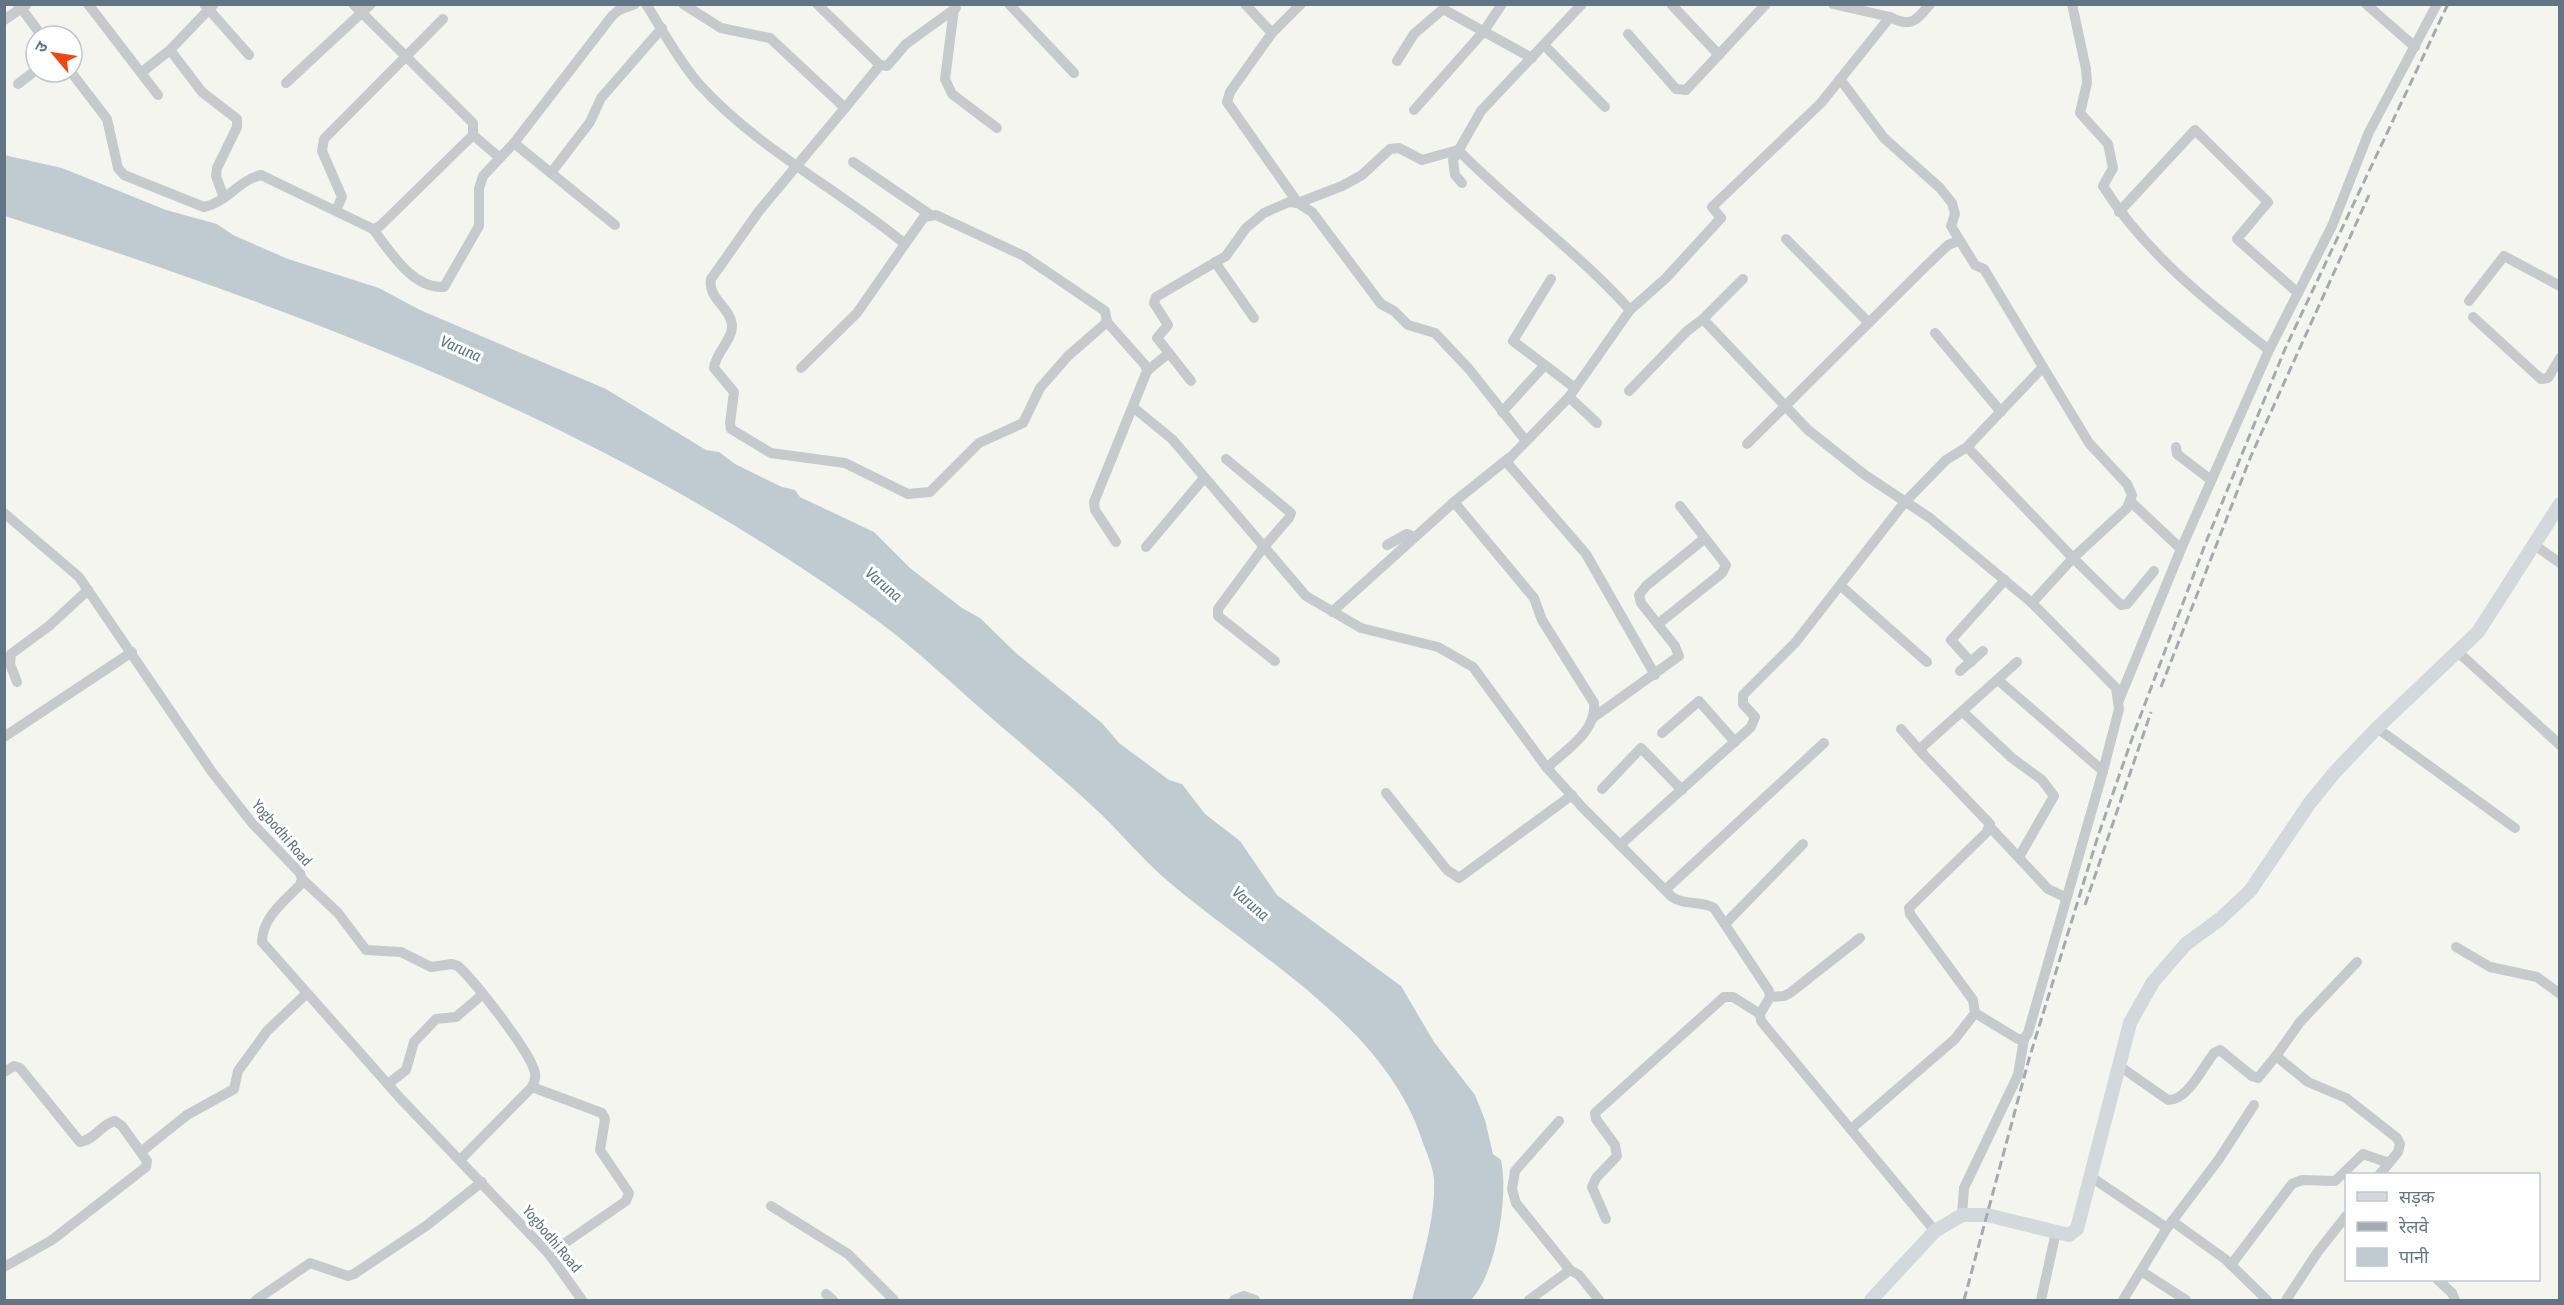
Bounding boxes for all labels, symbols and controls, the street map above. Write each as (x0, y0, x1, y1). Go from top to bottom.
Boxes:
north arrow (24, 24, 84, 84)
text: उ (31, 38, 51, 55)
water label: Varuna (438, 331, 485, 365)
water label: Varuna (862, 563, 906, 605)
street label: Yogbodhi Road (249, 796, 316, 869)
water label: Varuna (1229, 882, 1273, 924)
legend (2345, 1173, 2540, 1281)
text: सड़क (2399, 1186, 2436, 1207)
street label: Yogbodhi Road (520, 1202, 585, 1276)
text: रेलवे (2398, 1216, 2430, 1237)
text: पानी (2399, 1246, 2429, 1267)

